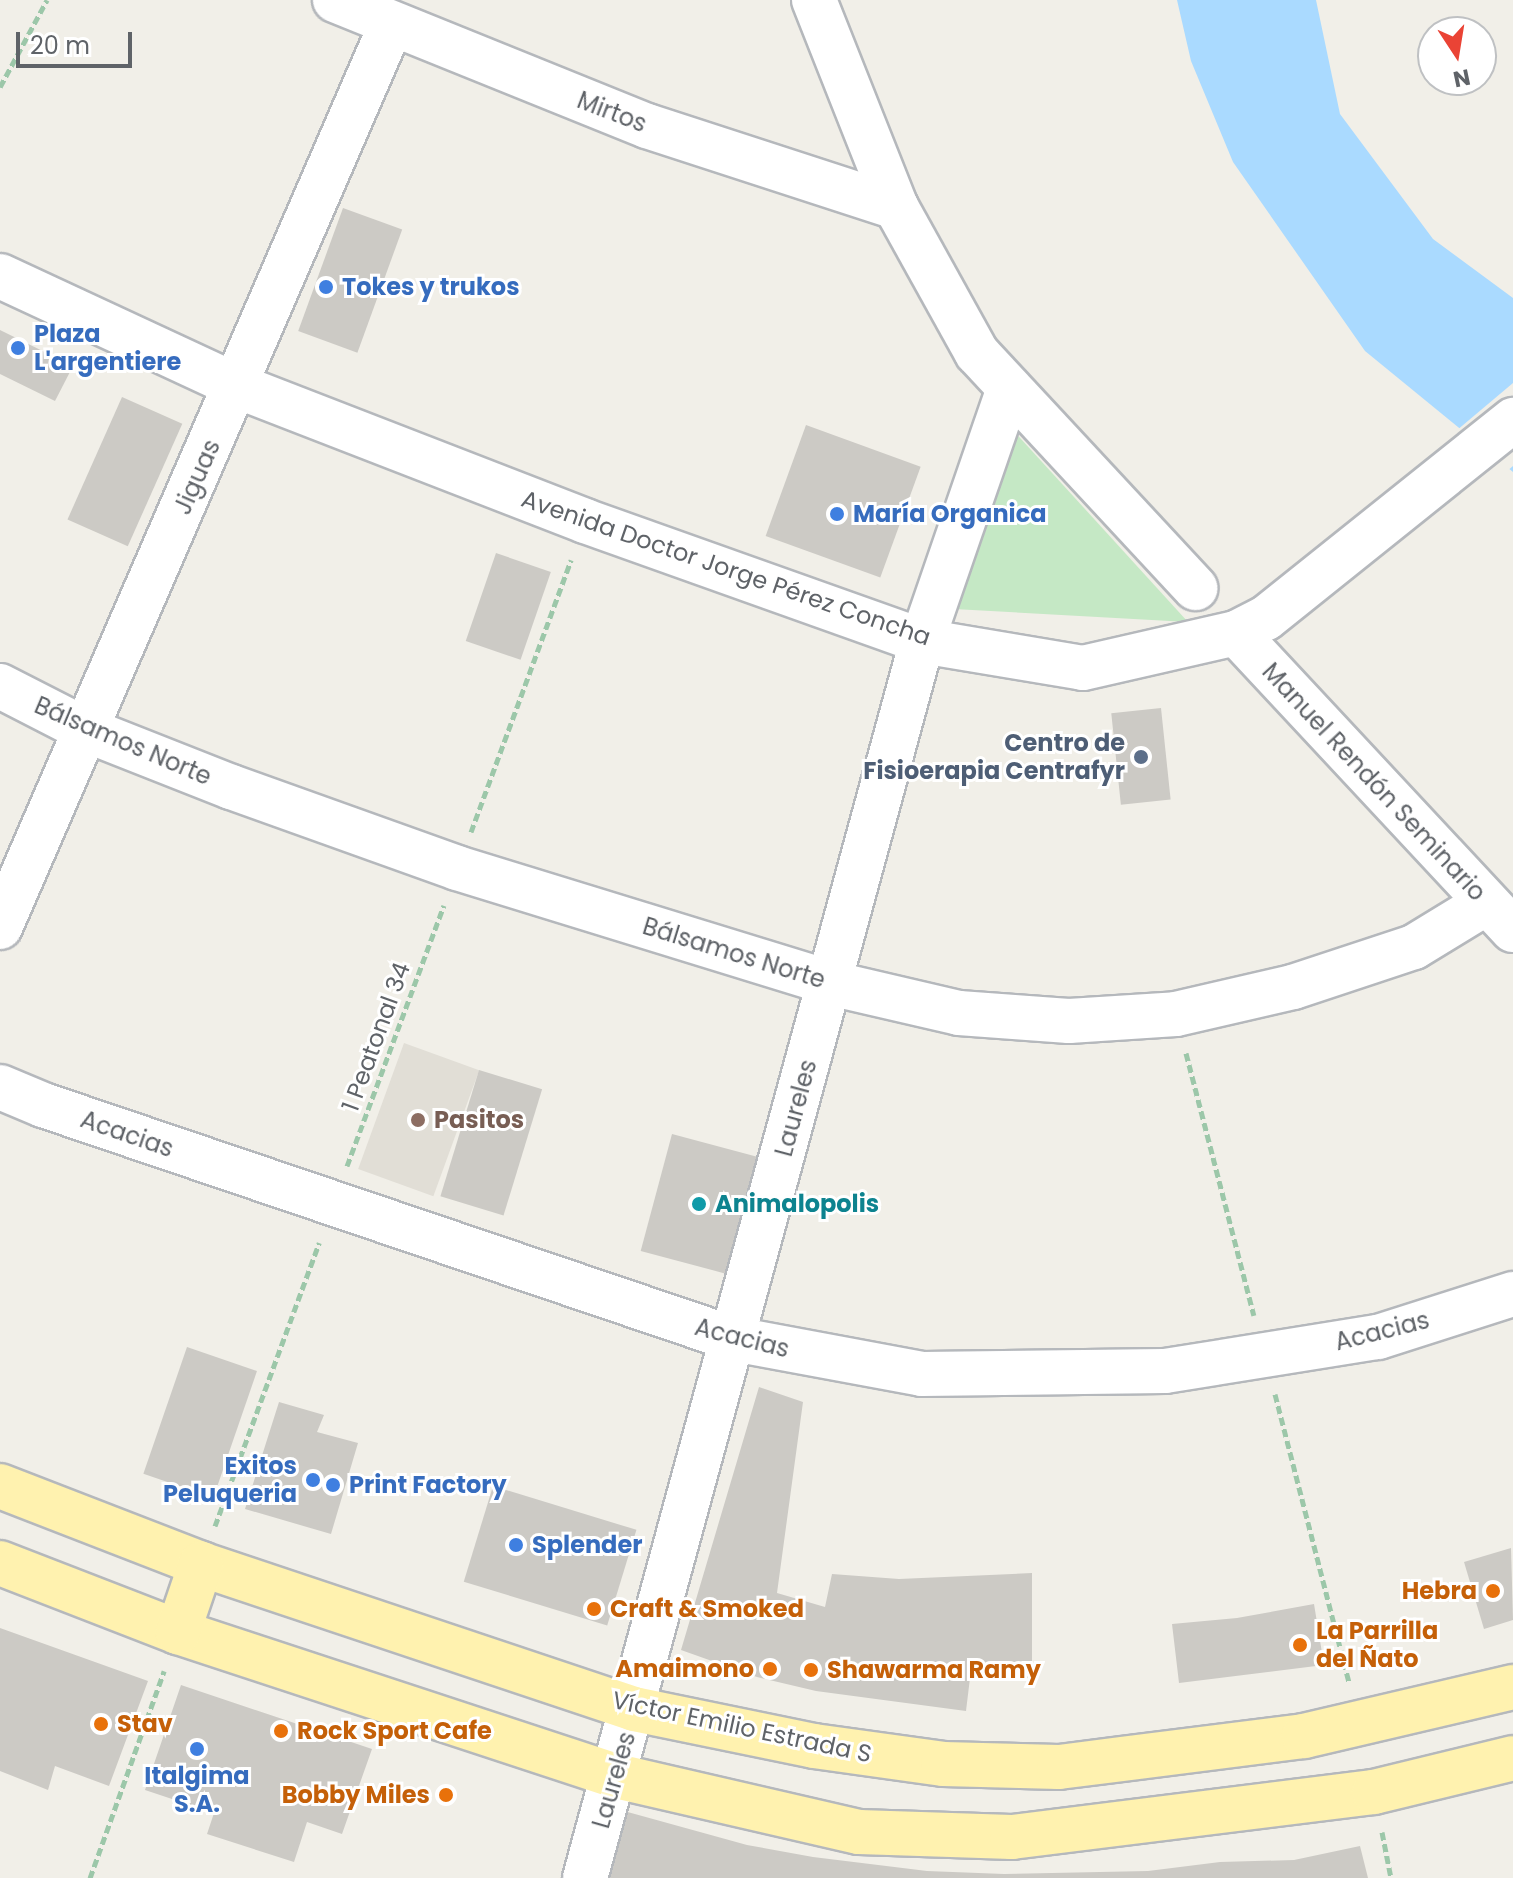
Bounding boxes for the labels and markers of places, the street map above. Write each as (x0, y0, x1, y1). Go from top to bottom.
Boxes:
place label: Tokes y trukos (342, 273, 520, 301)
marker: Tokes y trukos (317, 278, 335, 296)
place label: Plaza L'argentiere (34, 320, 181, 376)
marker: Plaza L'argentiere (9, 339, 27, 357)
place label: María Organica (853, 500, 1046, 528)
marker: María Organica (828, 505, 846, 523)
place label: Centro de Fisioerapia Centrafyr (863, 729, 1125, 785)
marker: Centro de Fisioerapia Centrafyr (1132, 748, 1150, 766)
place label: Pasitos (434, 1106, 524, 1134)
marker: Pasitos (409, 1111, 427, 1129)
place label: Animalopolis (715, 1190, 879, 1218)
marker: Animalopolis (690, 1195, 708, 1213)
place label: Exitos Peluqueria (163, 1452, 297, 1508)
marker: Exitos Peluqueria (304, 1471, 322, 1489)
place label: Print Factory (349, 1471, 507, 1499)
marker: Print Factory (324, 1476, 342, 1494)
place label: Splender (532, 1531, 642, 1559)
marker: Splender (507, 1536, 525, 1554)
place label: Hebra (1402, 1577, 1477, 1605)
marker: Hebra (1484, 1582, 1502, 1600)
place label: Craft & Smoked (610, 1595, 804, 1623)
marker: Craft & Smoked (585, 1600, 603, 1618)
place label: La Parrilla del Ñato (1316, 1617, 1438, 1673)
marker: La Parrilla del Ñato (1291, 1636, 1309, 1654)
place label: Amaimono (615, 1655, 754, 1683)
place label: Shawarma Ramy (827, 1656, 1041, 1684)
marker: Amaimono (761, 1660, 779, 1678)
marker: Shawarma Ramy (802, 1661, 820, 1679)
place label: Stav (117, 1710, 173, 1738)
marker: Stav (92, 1715, 110, 1733)
place label: Rock Sport Cafe (297, 1717, 492, 1745)
marker: Rock Sport Cafe (272, 1722, 290, 1740)
marker: Italgima S.A. (188, 1740, 206, 1758)
place label: Italgima S.A. (144, 1762, 250, 1818)
place label: Bobby Miles (282, 1781, 430, 1809)
marker: Bobby Miles (437, 1786, 455, 1804)

